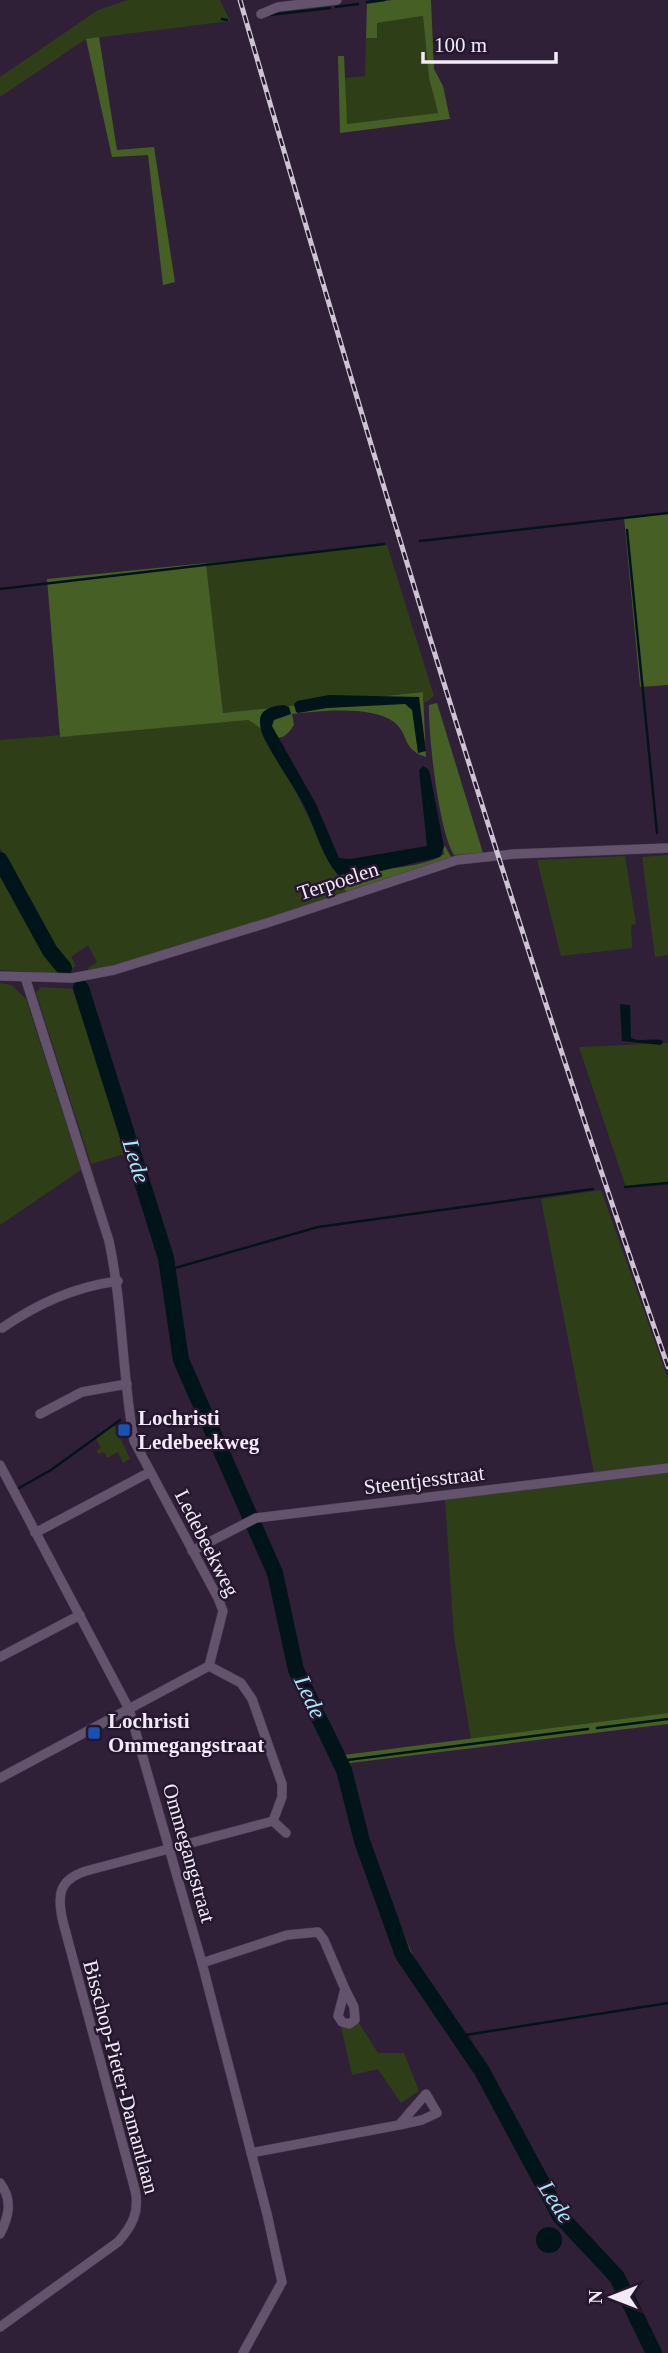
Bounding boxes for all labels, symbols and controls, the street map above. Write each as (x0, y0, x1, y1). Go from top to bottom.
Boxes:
scale bar (423, 21, 556, 65)
text: 100 m (434, 33, 487, 57)
street label: Terpoelen (295, 857, 382, 905)
water label: Lede (117, 1135, 154, 1186)
place label: Lochristi Ledebeekweg (138, 1406, 260, 1454)
marker: Lochristi Ledebeekweg (116, 1422, 132, 1438)
street label: Steentjesstraat (362, 1461, 486, 1499)
street label: Ledebeekweg (170, 1486, 244, 1601)
water label: Lede (289, 1671, 331, 1723)
place label: Lochristi Ommegangstraat (108, 1709, 264, 1757)
marker: Lochristi Ommegangstraat (86, 1725, 102, 1741)
street label: Ommegangstraat (158, 1781, 220, 1925)
street label: Bisschop-Pieter-Damantlaan (78, 1957, 164, 2197)
water label: Lede (533, 2176, 579, 2228)
north arrow (577, 2262, 647, 2332)
text: N (585, 2290, 606, 2304)

